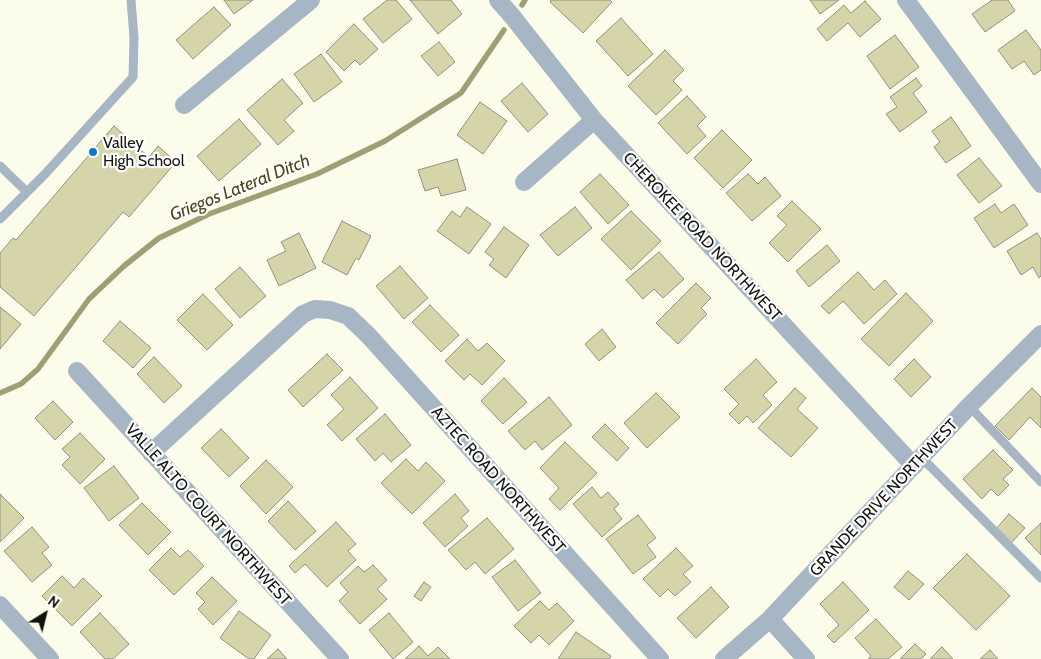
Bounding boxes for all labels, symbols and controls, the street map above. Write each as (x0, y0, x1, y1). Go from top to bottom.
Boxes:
place label: Valley High School (103, 133, 184, 171)
marker: Valley High School (87, 146, 99, 158)
street label: CHEROKEE ROAD NORTHWEST (619, 149, 785, 325)
water label: Griegos Lateral Ditch (167, 150, 313, 226)
street label: AZTEC ROAD NORTHWEST (427, 403, 569, 557)
street label: GRANDE DRIVE NORTHWEST (806, 415, 962, 581)
street label: VALLE ALTO COURT NORTHWEST (121, 420, 295, 610)
north arrow (20, 589, 70, 639)
text: N (45, 592, 63, 612)

